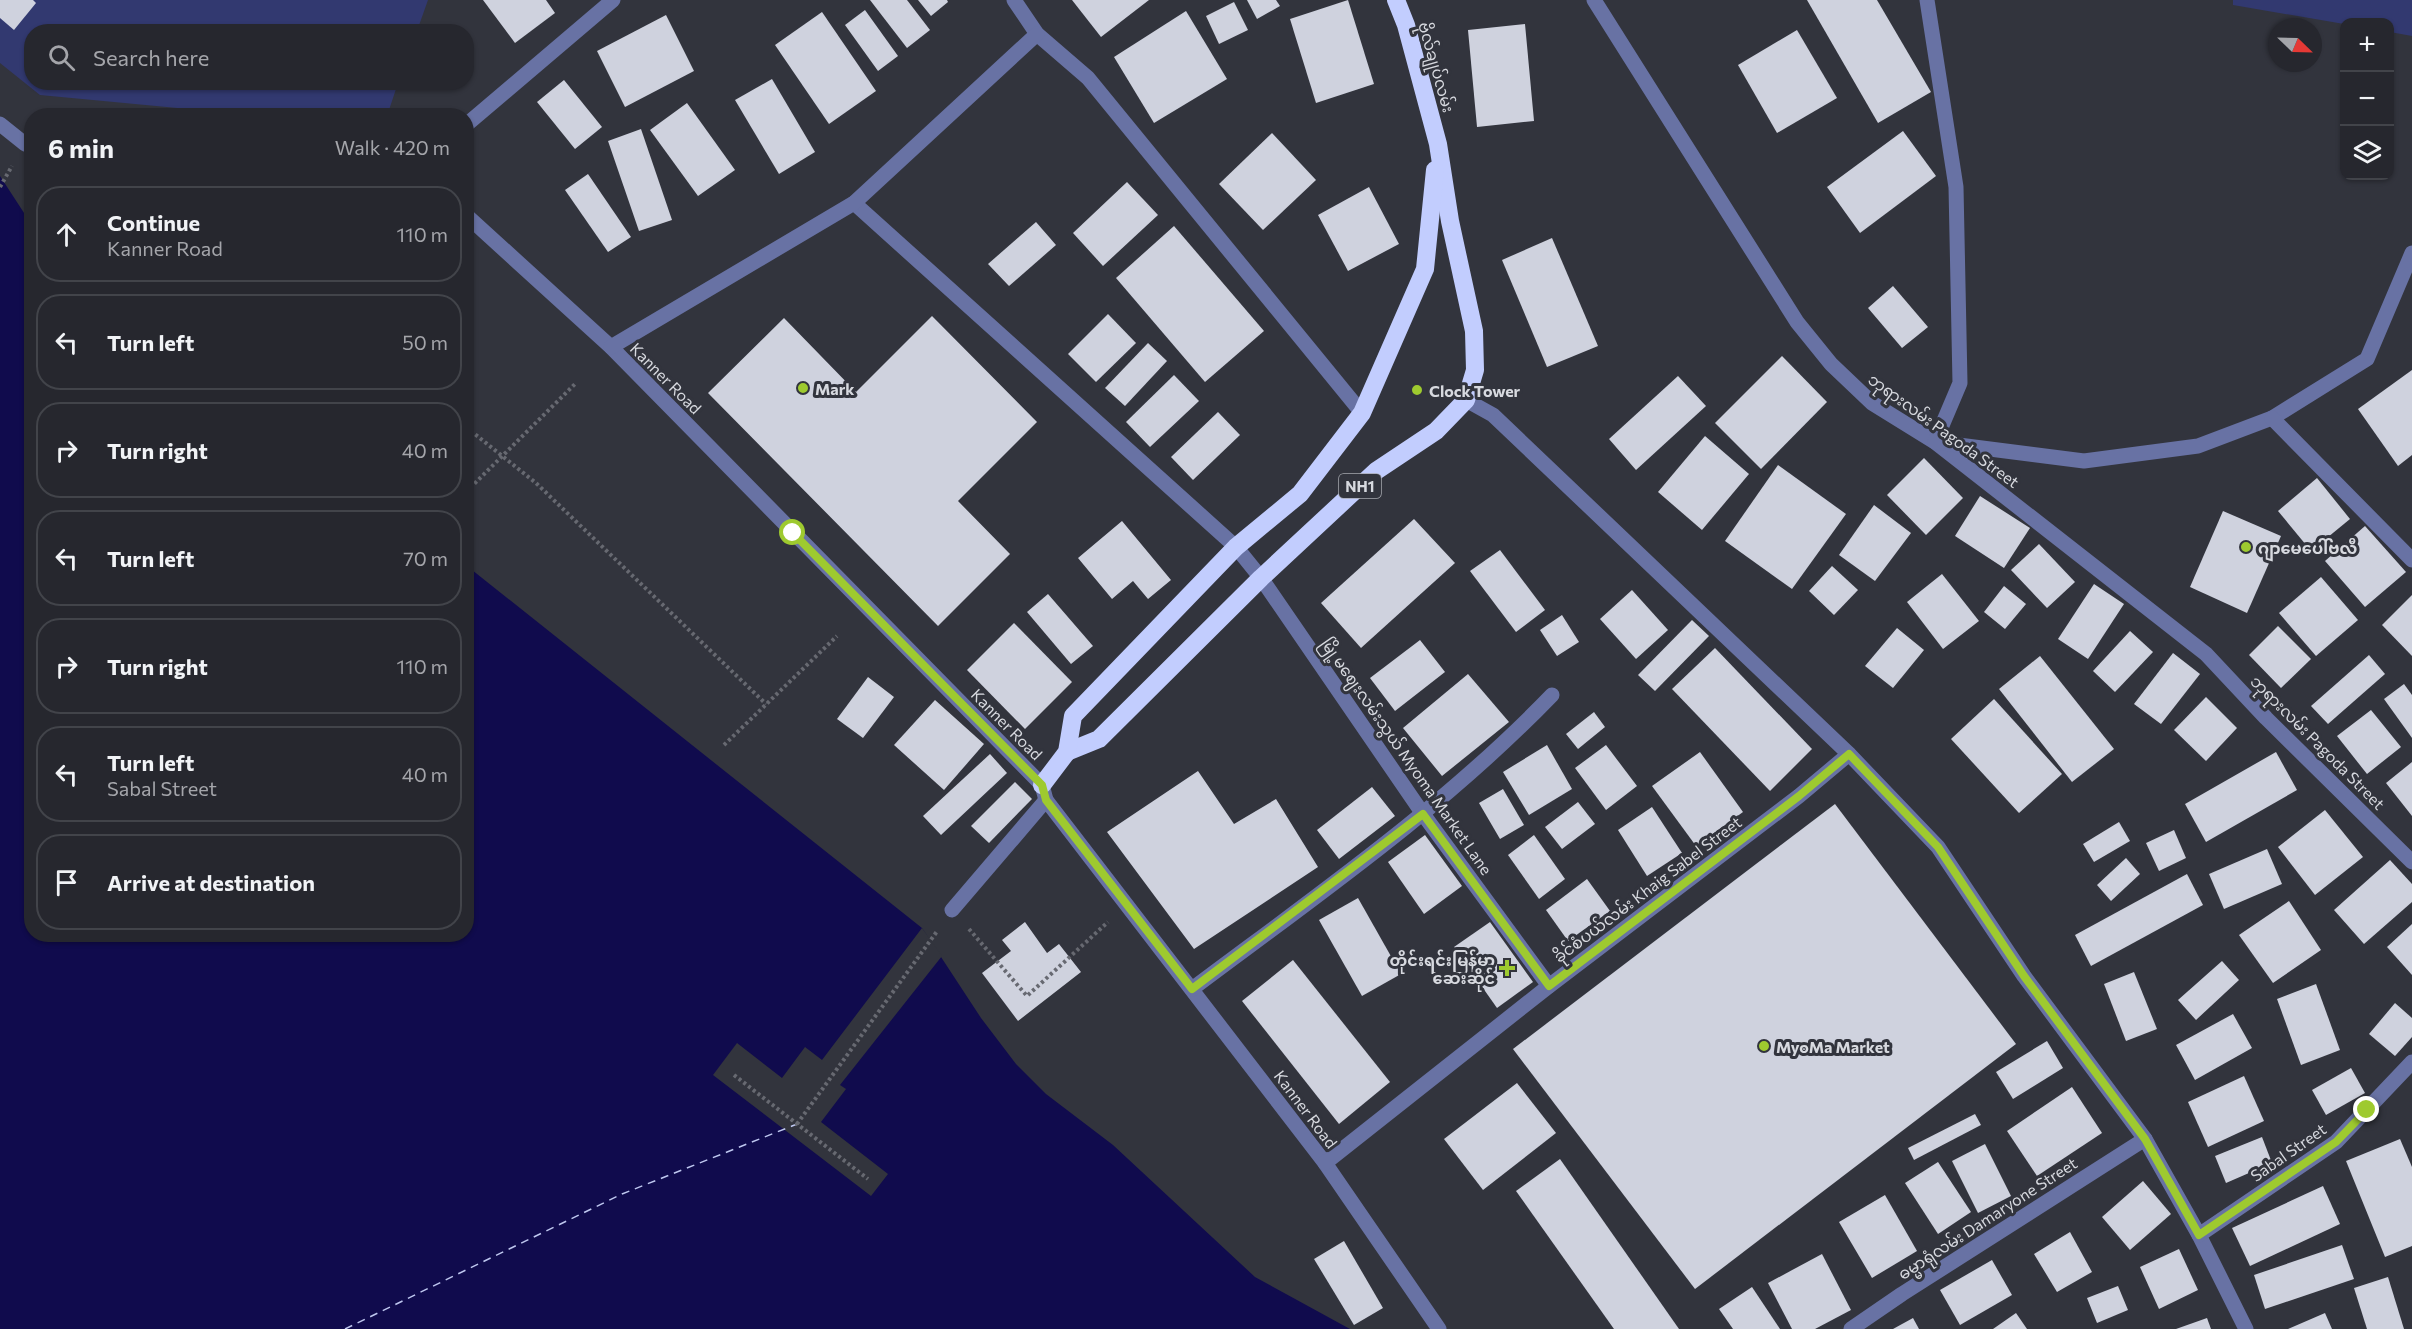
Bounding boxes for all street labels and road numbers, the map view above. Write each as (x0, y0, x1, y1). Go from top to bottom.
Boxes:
street label: ဗိုလ်ချုပ်လမ်း (1409, 19, 1460, 116)
street label: Kanner Road (627, 339, 705, 417)
street label: ဘုရားလမ်း Pagoda Street (1861, 368, 2024, 496)
road number: NH1 (1339, 474, 1381, 498)
street label: မြို့မဈေးလမ်းသွယ် Myoma Market Lane (1313, 633, 1497, 881)
street label: ဘုရားလမ်း Pagoda Street (2243, 670, 2390, 817)
street label: Kanner Road (968, 685, 1046, 763)
street label: ခိုင်စံပယ်လမ်း Khaig Sabel Street (1549, 811, 1749, 971)
street label: Kanner Road (1271, 1066, 1341, 1152)
street label: Sabal Street (2247, 1119, 2330, 1185)
street label: ဓမ္မာရုံလမ်း Damaryone Street (1893, 1152, 2084, 1288)

